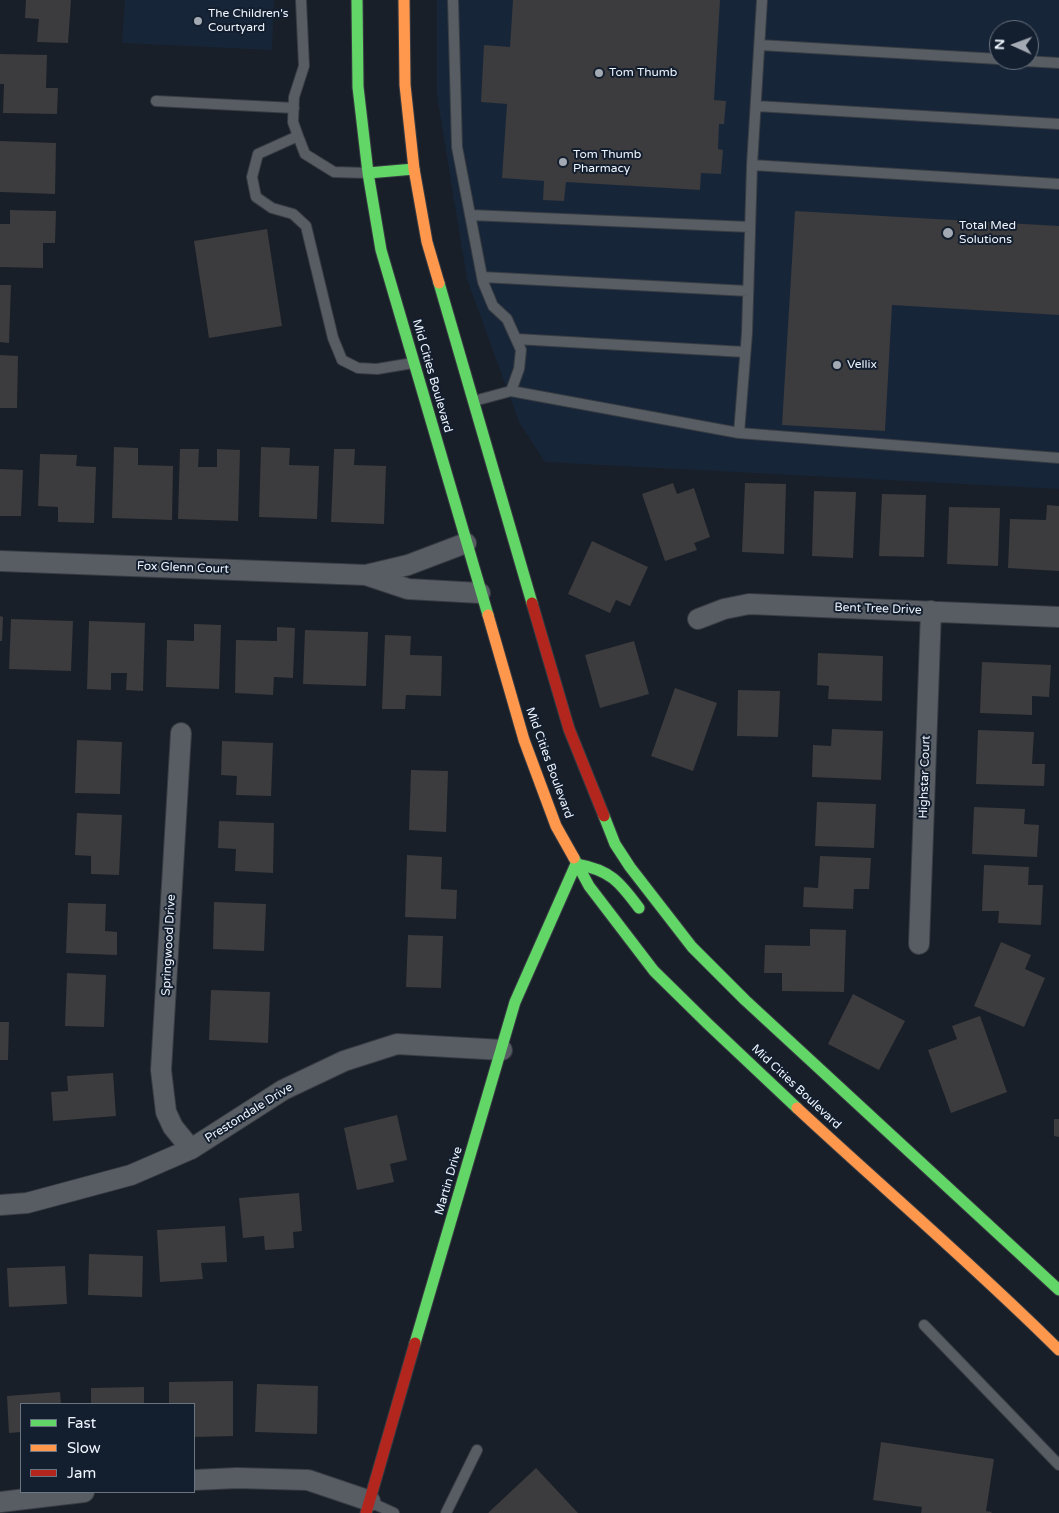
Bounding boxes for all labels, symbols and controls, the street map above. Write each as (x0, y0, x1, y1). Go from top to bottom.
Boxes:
place label: The Children's Courtyard (208, 7, 289, 35)
marker: The Children's Courtyard (192, 15, 204, 27)
north arrow (989, 20, 1039, 70)
text: N (991, 39, 1008, 50)
place label: Tom Thumb (609, 66, 677, 80)
marker: Tom Thumb (593, 67, 605, 79)
place label: Tom Thumb Pharmacy (573, 148, 641, 176)
marker: Tom Thumb Pharmacy (557, 156, 569, 168)
place label: Total Med Solutions (959, 219, 1016, 247)
marker: Total Med Solutions (941, 226, 955, 240)
street label: Mid Cities Boulevard (409, 318, 455, 434)
place label: Vellix (847, 358, 877, 372)
marker: Vellix (831, 359, 843, 371)
street label: Fox Glenn Court (137, 559, 229, 577)
street label: Bent Tree Drive (834, 600, 922, 618)
street label: Mid Cities Boulevard (522, 705, 576, 821)
street label: Highstar Court (916, 735, 934, 819)
street label: Springwood Drive (159, 894, 179, 996)
street label: Mid Cities Boulevard (748, 1042, 844, 1132)
street label: Prestondale Drive (202, 1080, 296, 1146)
street label: Martin Drive (432, 1145, 466, 1217)
legend (20, 1403, 195, 1493)
text: Fast (67, 1414, 96, 1432)
text: Slow (67, 1439, 101, 1457)
text: Jam (67, 1464, 96, 1482)

